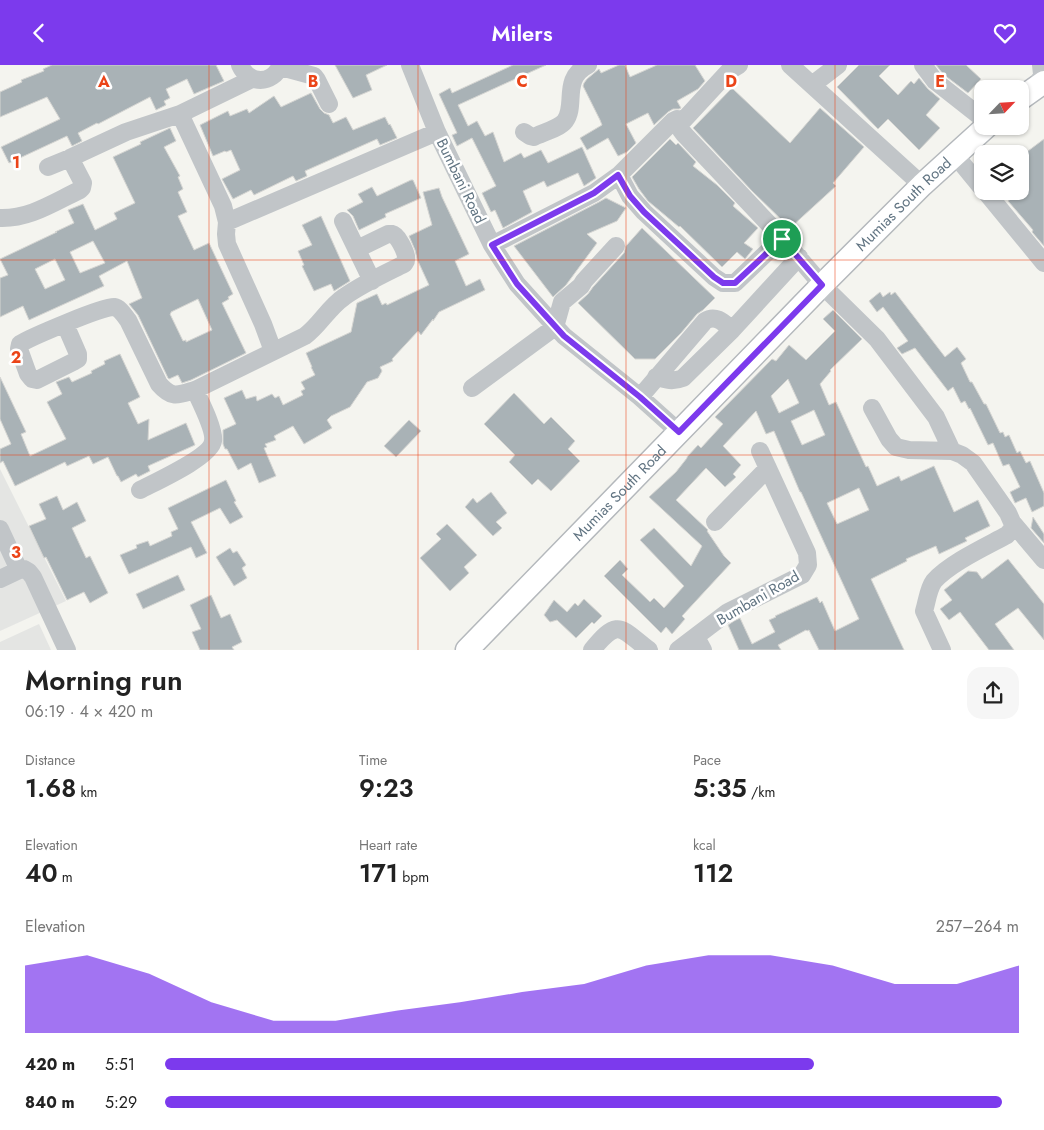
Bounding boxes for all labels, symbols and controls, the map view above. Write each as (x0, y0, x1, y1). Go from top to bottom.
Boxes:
text: Milers (491, 17, 553, 49)
icon: back (25, 19, 53, 47)
icon: heart (991, 19, 1019, 47)
text: A (97, 70, 110, 93)
text: B (308, 70, 318, 93)
text: C (516, 70, 528, 93)
text: D (725, 70, 737, 93)
text: E (935, 70, 945, 93)
north arrow (974, 80, 1029, 135)
map controls (974, 80, 1029, 200)
street label: Bumbani Road (431, 135, 491, 227)
button: layers (974, 145, 1029, 200)
text: 1 (12, 151, 20, 174)
street label: Mumias South Road (851, 152, 956, 256)
pin (761, 218, 803, 260)
icon: arrive (768, 225, 796, 253)
text: 2 (11, 346, 21, 369)
street label: Mumias South Road (568, 440, 672, 546)
text: 3 (11, 541, 21, 564)
street label: Bumbani Road (713, 565, 803, 631)
text: Morning run (25, 660, 183, 701)
button: share (967, 667, 1019, 719)
text: 06:19 · 4 × 420 m (25, 700, 153, 723)
text: Distance (25, 750, 75, 770)
text: Time (359, 750, 387, 770)
text: Pace (693, 750, 721, 770)
text: 1.68 (25, 770, 76, 806)
text: 9:23 (359, 770, 414, 806)
text: 5:35 (693, 770, 747, 806)
text: km (76, 782, 97, 802)
text: /km (747, 782, 775, 802)
text: Elevation (25, 835, 78, 855)
text: Heart rate (359, 835, 417, 855)
text: kcal (693, 835, 716, 855)
text: 40 (25, 855, 58, 891)
text: 171 (359, 855, 398, 891)
text: 112 (693, 855, 733, 891)
text: m (58, 867, 73, 887)
text: bpm (398, 867, 429, 887)
text: Elevation (25, 915, 85, 938)
text: 257–264 m (936, 915, 1019, 938)
text: 420 m (25, 1053, 75, 1076)
text: 5:51 (105, 1053, 135, 1076)
text: 840 m (25, 1091, 75, 1114)
text: 5:29 (105, 1091, 137, 1114)

